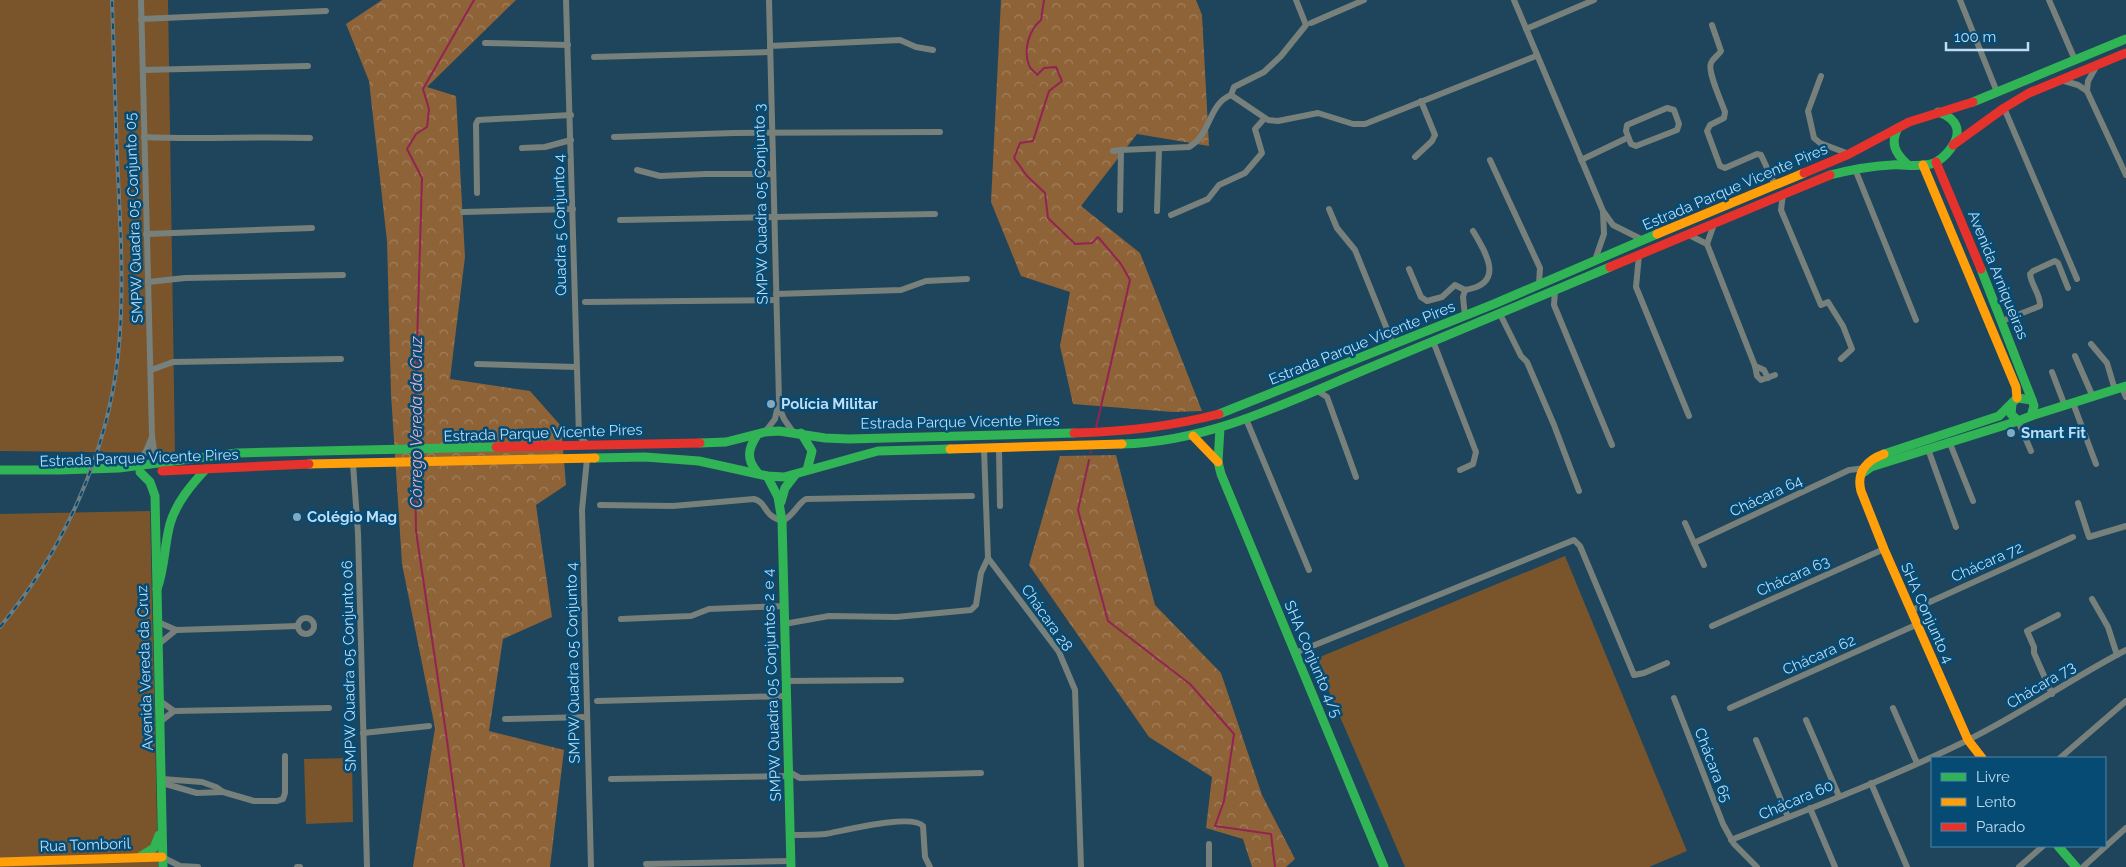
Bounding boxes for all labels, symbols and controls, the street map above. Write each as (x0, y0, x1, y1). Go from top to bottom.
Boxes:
scale bar (1946, 20, 2028, 52)
text: 100 m (1954, 28, 1996, 46)
street label: SMPW Quadra 05 Conjunto 3 (750, 103, 772, 305)
street label: SMPW Quadra 05 Conjunto 05 (121, 113, 147, 323)
street label: Estrada Parque Vicente Pires (1640, 140, 1830, 234)
street label: Quadra 5 Conjunto 4 (550, 154, 570, 296)
street label: Avenida Arniqueiras (1964, 208, 2032, 342)
street label: Estrada Parque Vicente Pires (1266, 297, 1458, 389)
water label: Córrego Vereda da Cruz (407, 336, 426, 508)
place label: Polícia Militar (781, 395, 878, 413)
marker: Polícia Militar (765, 398, 777, 410)
street label: Estrada Parque Vicente Pires (860, 411, 1060, 433)
street label: Estrada Parque Vicente Pires (443, 421, 643, 445)
place label: Smart Fit (2021, 424, 2086, 442)
marker: Smart Fit (2005, 427, 2017, 439)
street label: Estrada Parque Vicente Pires (39, 446, 239, 470)
street label: Chácara 64 (1727, 471, 1805, 521)
place label: Colégio Mag (307, 508, 397, 526)
marker: Colégio Mag (291, 511, 303, 523)
street label: Chácara 72 (1948, 538, 2026, 586)
street label: Chácara 63 (1754, 552, 1832, 600)
street label: SMPW Quadra 05 Conjunto 06 (338, 560, 360, 772)
street label: SHA Conjunto 4 (1897, 560, 1957, 666)
street label: SMPW Quadra 05 Conjunto 4 (562, 562, 584, 764)
street label: SMPW Quadra 05 Conjuntos 2 e 4 (759, 568, 785, 802)
street label: Chácara 28 (1017, 581, 1077, 655)
street label: Avenida Vereda da Cruz (133, 585, 157, 751)
street label: SHA Conjunto 4/5 (1280, 598, 1346, 720)
street label: Chácara 62 (1780, 631, 1858, 679)
street label: Chácara 73 (2003, 657, 2079, 713)
street label: Chácara 65 (1691, 725, 1735, 805)
legend (1931, 757, 2106, 847)
text: Livre (1976, 768, 2010, 786)
street label: Chácara 60 (1756, 776, 1836, 824)
text: Lento (1976, 793, 2016, 811)
text: Parado (1976, 818, 2025, 836)
street label: Rua Tomboril (39, 834, 132, 856)

